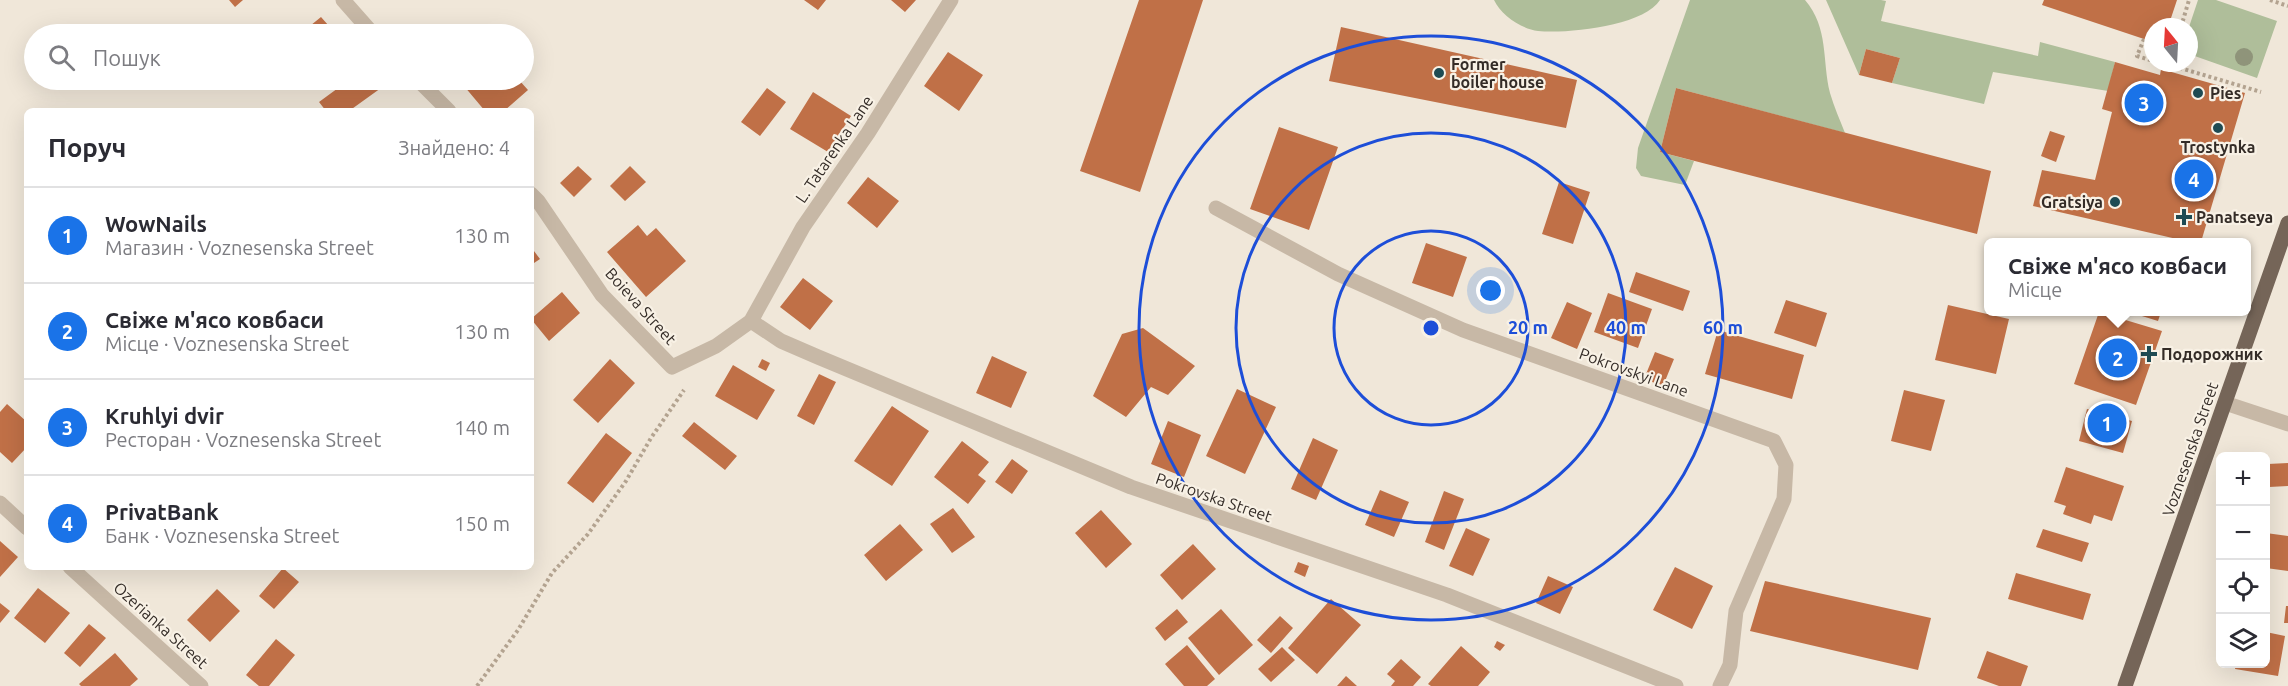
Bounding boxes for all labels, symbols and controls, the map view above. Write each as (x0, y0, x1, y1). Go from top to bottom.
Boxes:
north arrow (2144, 18, 2198, 72)
search box (24, 24, 534, 90)
icon: search (45, 41, 78, 74)
text: Пошук (93, 45, 161, 70)
place label: Former boiler house (1451, 55, 1544, 91)
marker: Former boiler house (1432, 66, 1446, 80)
pin: 3 (2124, 80, 2164, 126)
place label: Pies (2210, 84, 2241, 102)
marker: Pies (2191, 86, 2205, 100)
street label: L. Tatarenka Lane (791, 92, 877, 206)
marker: Trostynka (2211, 121, 2225, 135)
text: Поруч (48, 133, 126, 162)
text: Знайдено: 4 (398, 136, 510, 159)
place label: Trostynka (2181, 138, 2255, 156)
pin: 4 (2174, 156, 2214, 201)
place label: Gratsiya (2041, 193, 2103, 211)
marker: Gratsiya (2108, 195, 2122, 209)
place label: Panatseya (2196, 208, 2273, 226)
marker: Panatseya (2177, 210, 2191, 224)
text: WowNails (105, 211, 207, 236)
text: 1 (62, 224, 73, 247)
text: 130 m (454, 224, 510, 247)
text: Магазин · Voznesenska Street (105, 236, 374, 259)
popup (1984, 238, 2251, 316)
text: Свіже м'ясо ковбаси (2008, 253, 2227, 278)
street label: Boieva Street (602, 264, 680, 348)
your location (1476, 276, 1505, 305)
text: Місце (2008, 278, 2062, 301)
text: Свіже м'ясо ковбаси (105, 307, 324, 332)
text: 20 m (1508, 317, 1548, 337)
text: 40 m (1606, 317, 1646, 337)
text: 60 m (1703, 317, 1743, 337)
centre of rings (1421, 318, 1441, 338)
text: 2 (62, 320, 73, 343)
text: 130 m (454, 320, 510, 343)
text: Місце · Voznesenska Street (105, 332, 349, 355)
pin: 2 (2098, 336, 2138, 380)
street label: Pokrovskyi Lane (1577, 344, 1691, 400)
place label: Подорожник (2161, 345, 2263, 363)
marker: Подорожник (2142, 347, 2156, 361)
street label: Voznesenska Street (2159, 379, 2222, 518)
pin: 1 (2088, 400, 2126, 446)
text: Kruhlyi dvir (105, 403, 224, 428)
text: 3 (62, 416, 73, 439)
text: 140 m (454, 416, 510, 439)
text: Ресторан · Voznesenska Street (105, 428, 381, 451)
map controls (2216, 452, 2270, 668)
button: + (2216, 452, 2270, 506)
street label: Pokrovska Street (1154, 469, 1275, 526)
text: PrivatBank (105, 499, 219, 524)
button: − (2216, 506, 2270, 560)
text: 4 (62, 512, 73, 535)
text: 150 m (454, 512, 510, 535)
text: Банк · Voznesenska Street (105, 524, 339, 547)
button: locate (2216, 560, 2270, 614)
street label: Ozerianka Street (110, 578, 212, 672)
button: layers (2216, 614, 2270, 668)

